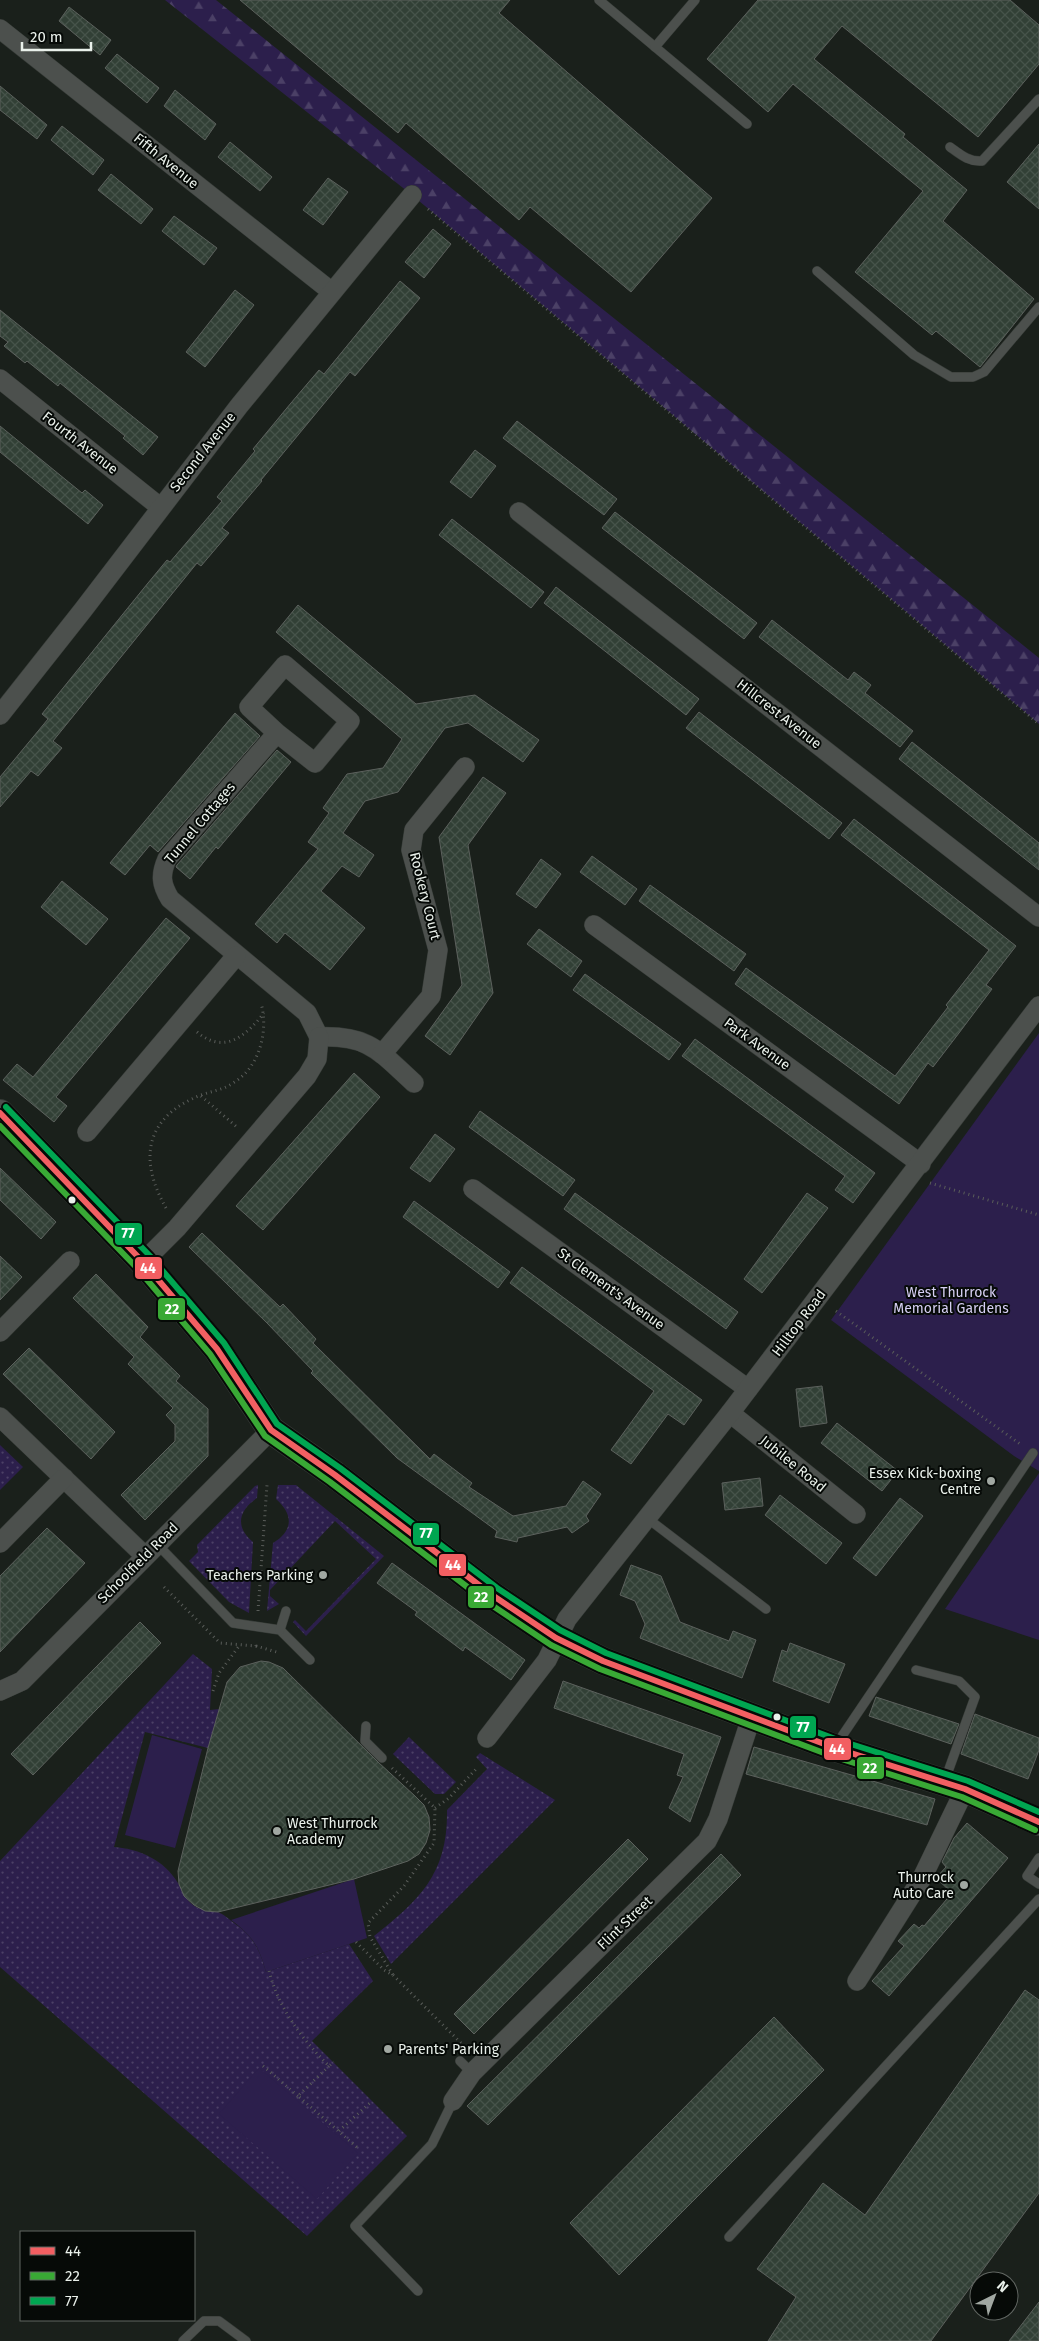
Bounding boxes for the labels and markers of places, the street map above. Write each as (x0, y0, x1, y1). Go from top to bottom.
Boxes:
unlabelled marker (67, 1195, 77, 1205)
place label: Essex Kick-boxing Centre (869, 1465, 982, 1498)
marker: Essex Kick-boxing Centre (985, 1475, 997, 1487)
place label: Teachers Parking (206, 1567, 314, 1584)
marker: Teachers Parking (317, 1569, 329, 1581)
unlabelled marker (772, 1712, 782, 1722)
place label: West Thurrock Academy (287, 1815, 378, 1848)
marker: West Thurrock Academy (271, 1825, 283, 1837)
place label: Thurrock Auto Care (893, 1869, 955, 1902)
marker: Thurrock Auto Care (958, 1879, 970, 1891)
place label: Parents' Parking (398, 2041, 500, 2058)
marker: Parents' Parking (382, 2043, 394, 2055)

